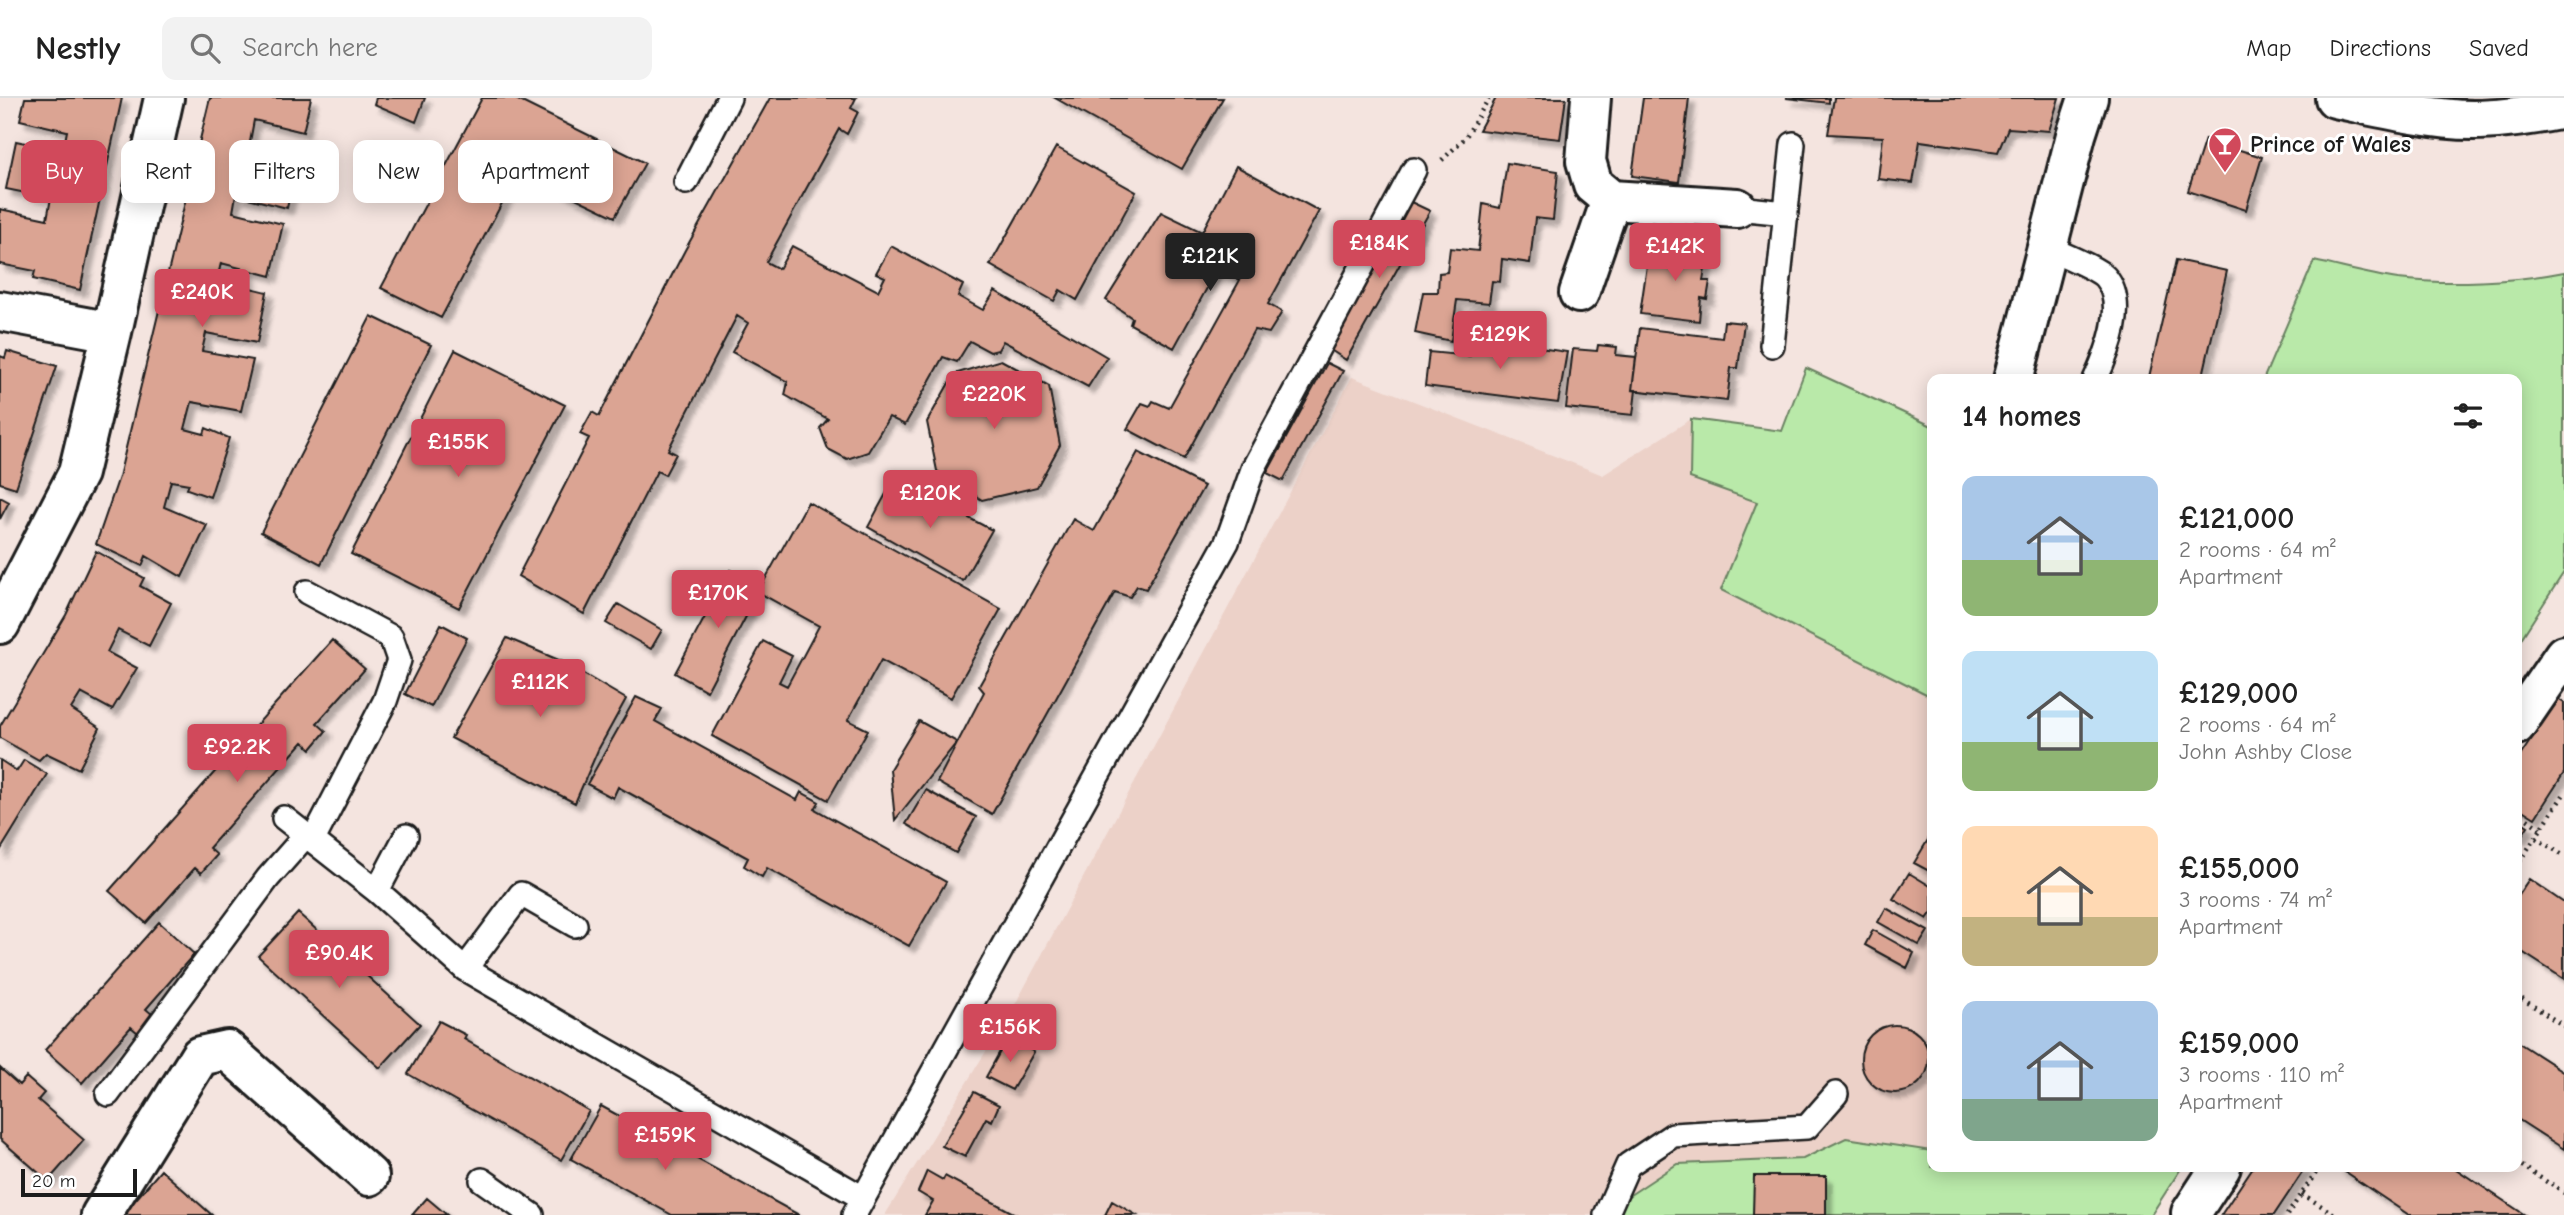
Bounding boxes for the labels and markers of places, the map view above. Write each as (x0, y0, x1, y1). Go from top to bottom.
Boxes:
bar icon: Prince of Wales (2206, 125, 2244, 174)
place label: Prince of Wales (2250, 130, 2411, 158)
pin: £184K (1330, 220, 1428, 280)
pin: £142K (1626, 223, 1724, 283)
pin: £121K (1161, 234, 1259, 293)
pin: £240K (153, 270, 251, 329)
pin: £129K (1451, 312, 1549, 371)
pin: £220K (945, 372, 1043, 431)
pin: £155K (409, 420, 507, 479)
pin: £120K (881, 470, 979, 530)
pin: £170K (669, 570, 767, 630)
pin: £112K (491, 660, 589, 719)
pin: £92.2K (180, 724, 294, 784)
pin: £90.4K (282, 930, 396, 990)
pin: £156K (961, 1004, 1059, 1064)
pin: £159K (616, 1112, 714, 1172)

